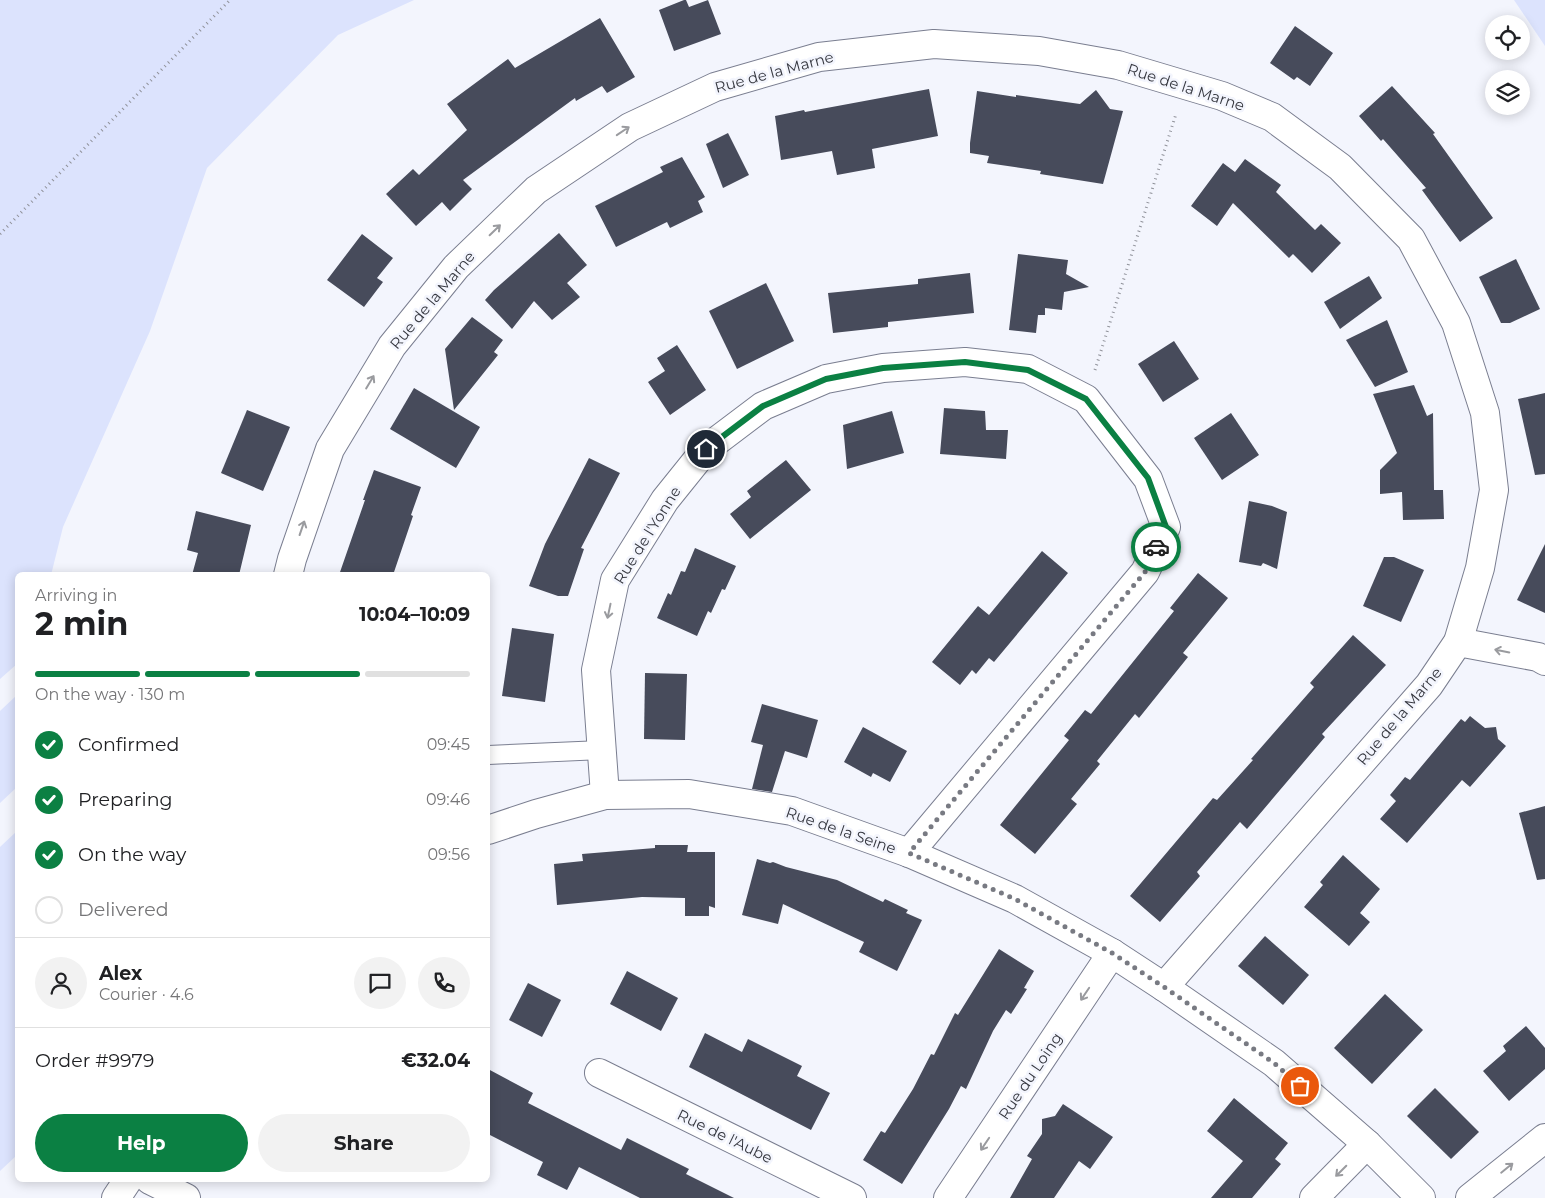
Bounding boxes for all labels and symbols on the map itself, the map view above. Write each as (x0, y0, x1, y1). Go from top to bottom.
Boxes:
street label: Rue de la Marne (713, 47, 835, 97)
street label: Rue de la Marne (1125, 59, 1247, 115)
one-way arrow (616, 126, 630, 136)
one-way arrow (489, 224, 501, 236)
street label: Rue de la Marne (385, 247, 479, 353)
one-way arrow (366, 375, 376, 389)
pin (685, 428, 727, 470)
street label: Rue de l'Yonne (609, 483, 685, 587)
one-way arrow (298, 521, 307, 537)
courier (1131, 522, 1181, 572)
one-way arrow (604, 602, 613, 618)
one-way arrow (1494, 645, 1510, 655)
street label: Rue de la Marne (1352, 663, 1446, 769)
street label: Rue de la Seine (783, 802, 899, 858)
one-way arrow (1079, 987, 1090, 1001)
street label: Rue du Loing (994, 1029, 1066, 1123)
pin (1279, 1065, 1321, 1107)
street label: Rue de l'Aube (674, 1105, 776, 1167)
one-way arrow (980, 1136, 990, 1150)
one-way arrow (1501, 1162, 1514, 1173)
one-way arrow (1335, 1165, 1347, 1177)

